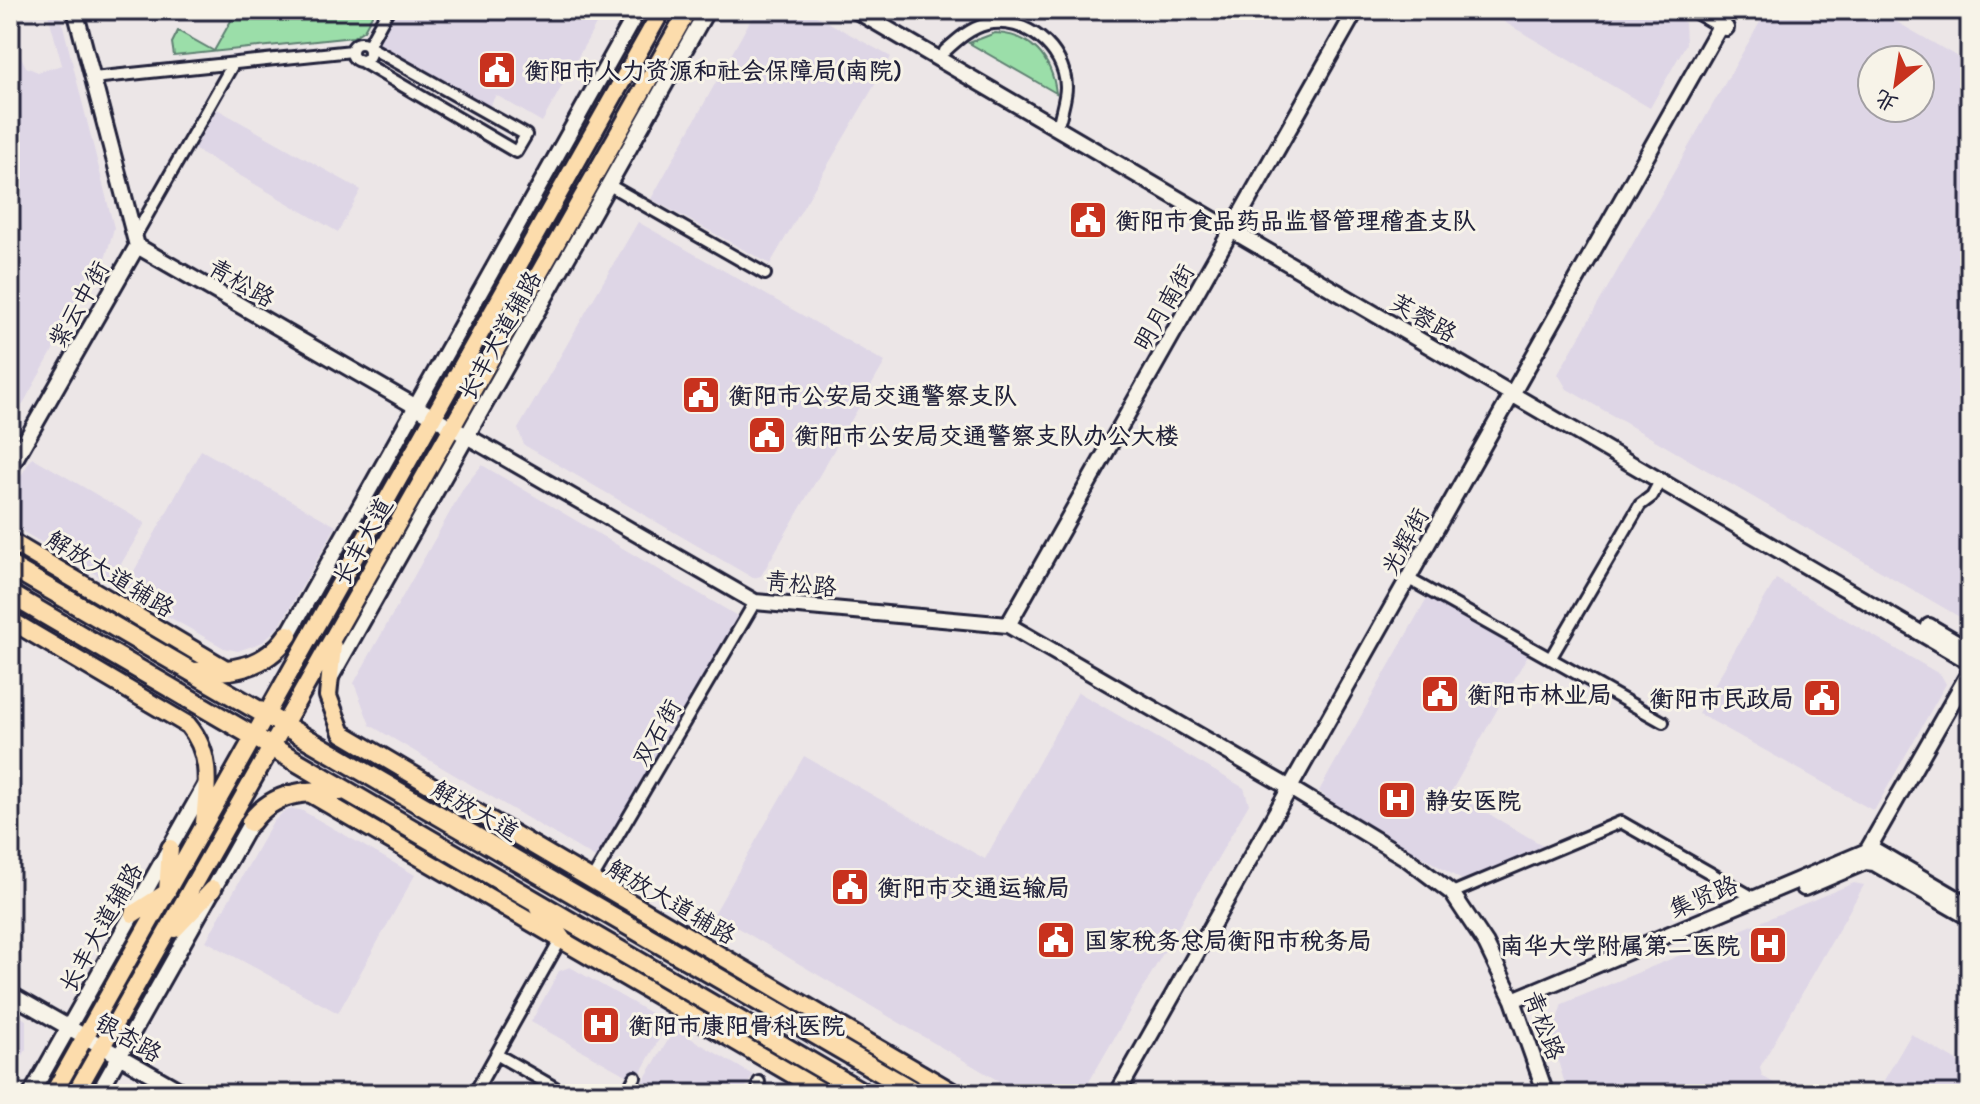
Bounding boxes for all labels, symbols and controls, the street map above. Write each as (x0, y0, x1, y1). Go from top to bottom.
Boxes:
north arrow (1856, 44, 1936, 124)
public building icon: 衡阳市人力资源和社会保障局(南院) (476, 49, 518, 91)
place label: 衡阳市人力资源和社会保障局(南院) (525, 54, 902, 86)
text: 北 (1869, 83, 1903, 120)
public building icon: 衡阳市食品药品监督管理稽查支队 (1067, 199, 1109, 241)
place label: 衡阳市食品药品监督管理稽查支队 (1116, 204, 1476, 236)
street label: 青松路 (203, 250, 281, 314)
street label: 紫云中街 (40, 254, 116, 354)
street label: 明月南街 (1125, 257, 1201, 357)
street label: 长丰大道辅路 (450, 264, 548, 406)
street label: 芙蓉路 (1385, 285, 1463, 349)
public building icon: 衡阳市公安局交通警察支队 (680, 374, 722, 416)
place label: 衡阳市公安局交通警察支队 (729, 379, 1017, 411)
public building icon: 衡阳市公安局交通警察支队办公大楼 (746, 414, 788, 456)
place label: 衡阳市公安局交通警察支队办公大楼 (795, 419, 1179, 451)
street label: 长丰大道 (325, 491, 399, 591)
street label: 光辉街 (1373, 502, 1435, 580)
street label: 解放大道辅路 (41, 522, 181, 624)
street label: 青松路 (764, 563, 838, 603)
public building icon: 衡阳市林业局 (1419, 673, 1461, 715)
public building icon: 衡阳市民政局 (1801, 677, 1843, 719)
place label: 衡阳市林业局 (1468, 678, 1612, 710)
place label: 衡阳市民政局 (1650, 682, 1794, 714)
street label: 双石街 (624, 693, 688, 771)
street label: 解放大道 (426, 772, 526, 848)
hospital icon: 静安医院 (1376, 779, 1418, 821)
place label: 静安医院 (1425, 784, 1521, 816)
street label: 解放大道辅路 (602, 851, 742, 951)
street label: 长丰大道辅路 (51, 856, 149, 998)
public building icon: 衡阳市交通运输局 (829, 866, 871, 908)
street label: 集贤路 (1664, 867, 1742, 925)
place label: 衡阳市交通运输局 (878, 871, 1070, 903)
public building icon: 国家税务总局衡阳市税务局 (1035, 919, 1077, 961)
place label: 国家税务总局衡阳市税务局 (1084, 924, 1372, 956)
hospital icon: 南华大学附属第二医院 (1747, 924, 1789, 966)
place label: 南华大学附属第二医院 (1500, 929, 1740, 961)
street label: 青松路 (1517, 986, 1573, 1064)
hospital icon: 衡阳市康阳骨科医院 (580, 1004, 622, 1046)
street label: 银杏路 (90, 1005, 168, 1069)
place label: 衡阳市康阳骨科医院 (629, 1009, 845, 1041)

